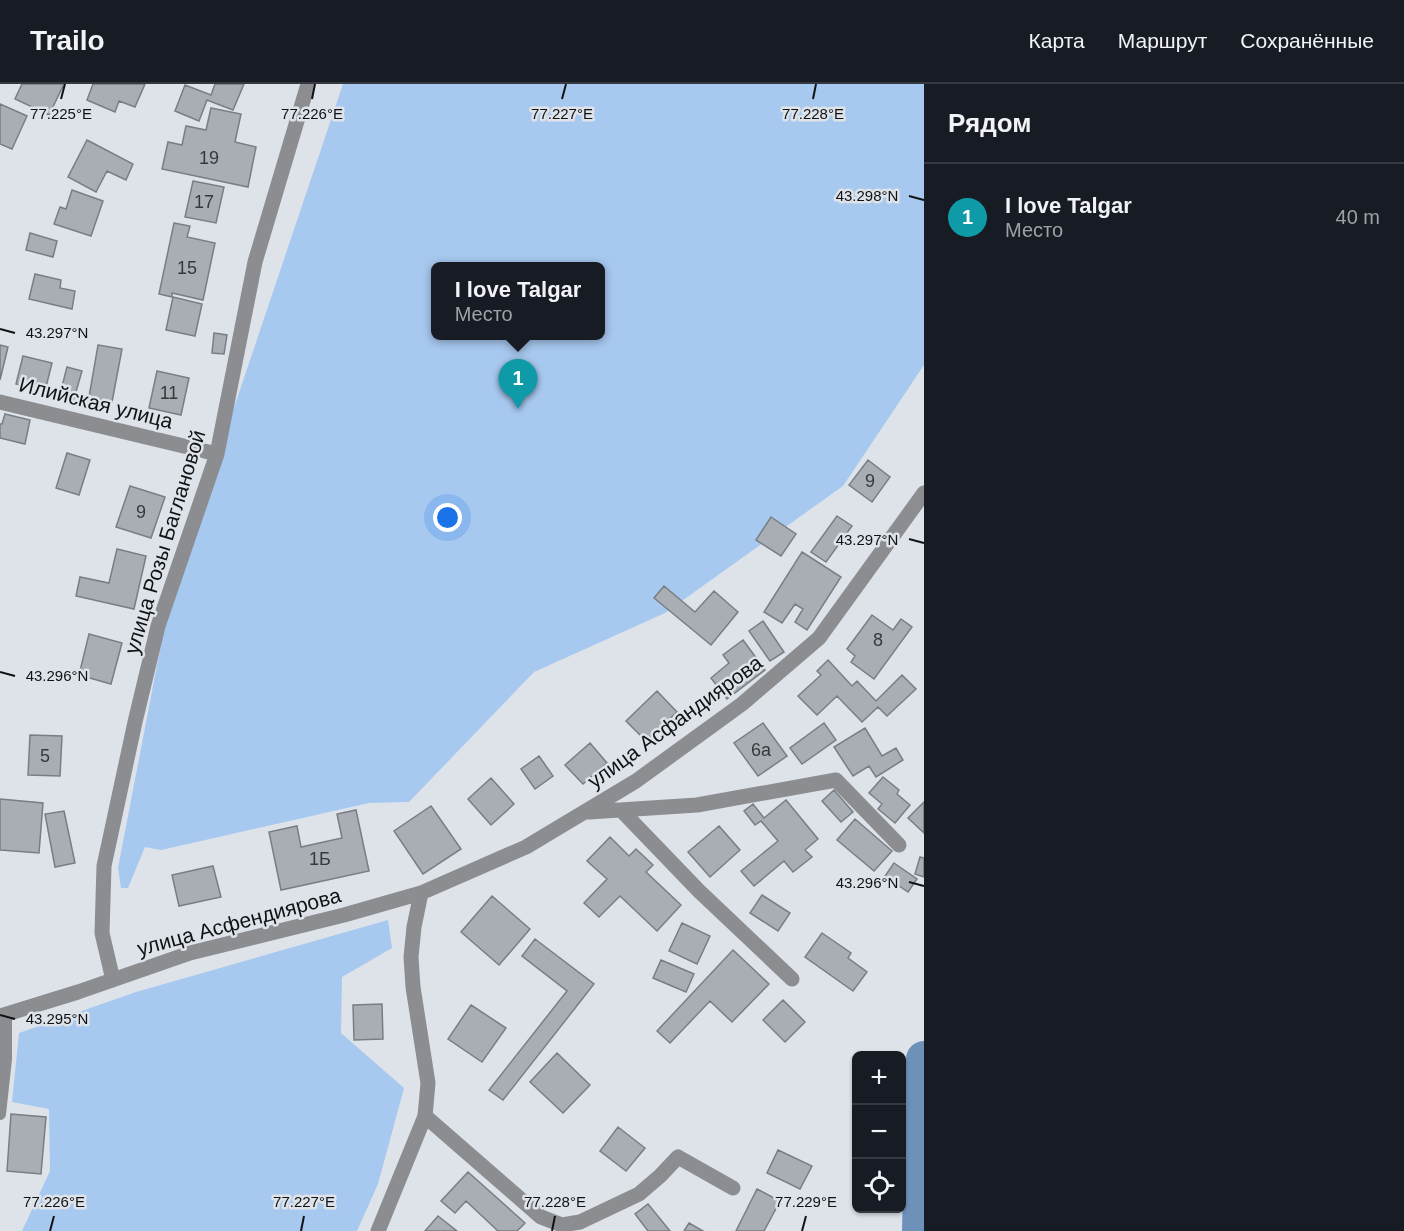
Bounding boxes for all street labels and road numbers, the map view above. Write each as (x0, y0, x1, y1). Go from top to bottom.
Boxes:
street label: Илийская улица (17, 372, 176, 433)
street label: улица Розы Баглановой (119, 427, 210, 657)
street label: улица Асфандиярова (583, 650, 767, 793)
street label: улица Асфендиярова (134, 883, 344, 960)

